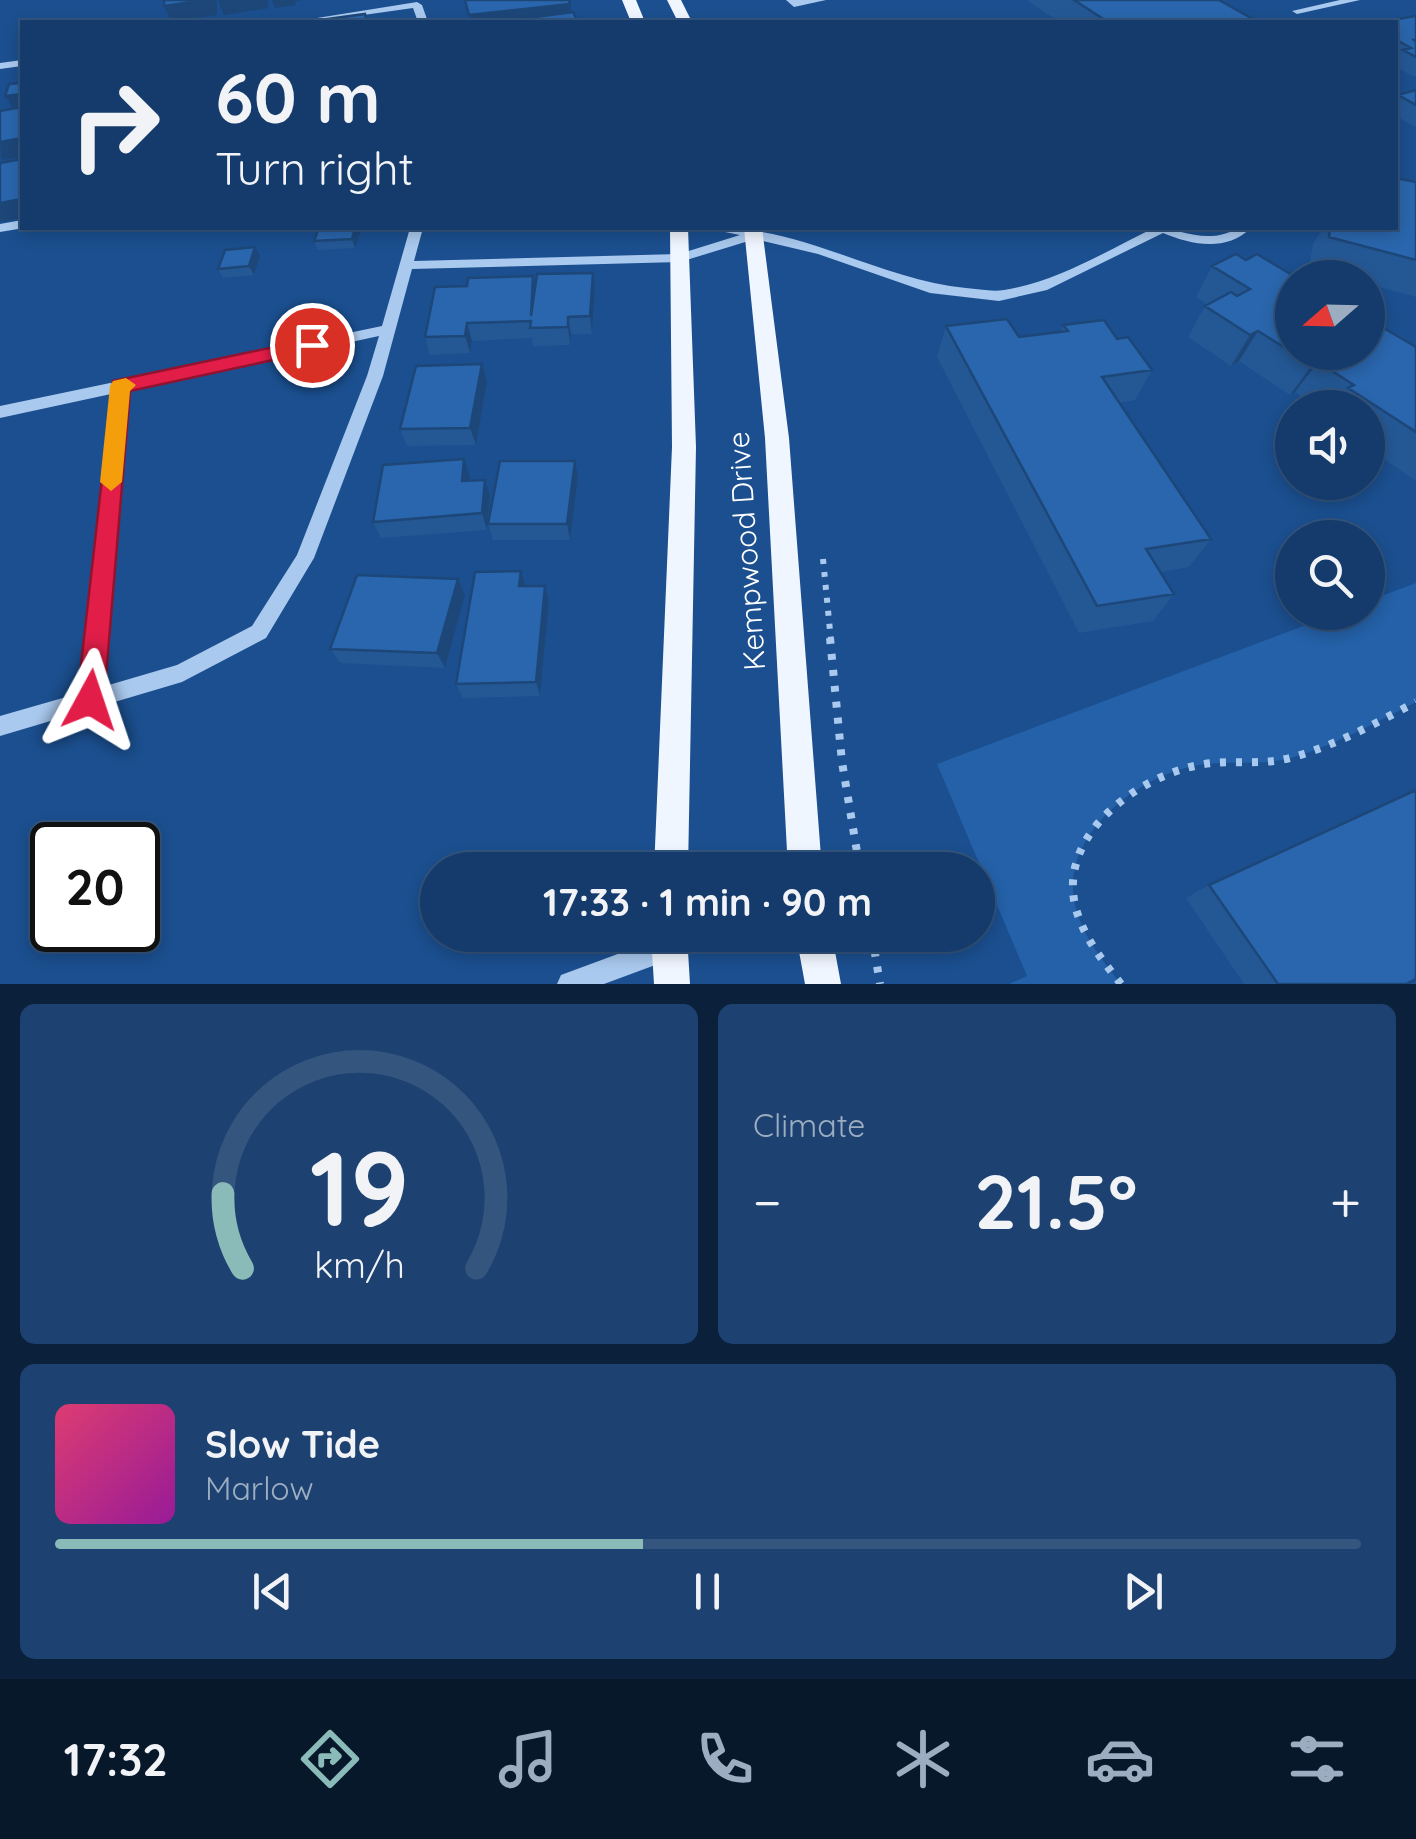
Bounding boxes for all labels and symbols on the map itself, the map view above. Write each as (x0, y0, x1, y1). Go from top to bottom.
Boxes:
north arrow (1275, 260, 1385, 370)
pin (270, 303, 355, 388)
street label: Kempwood Drive (719, 430, 773, 672)
position arrow (38, 648, 142, 752)
speed limit sign: 20 (30, 822, 160, 952)

